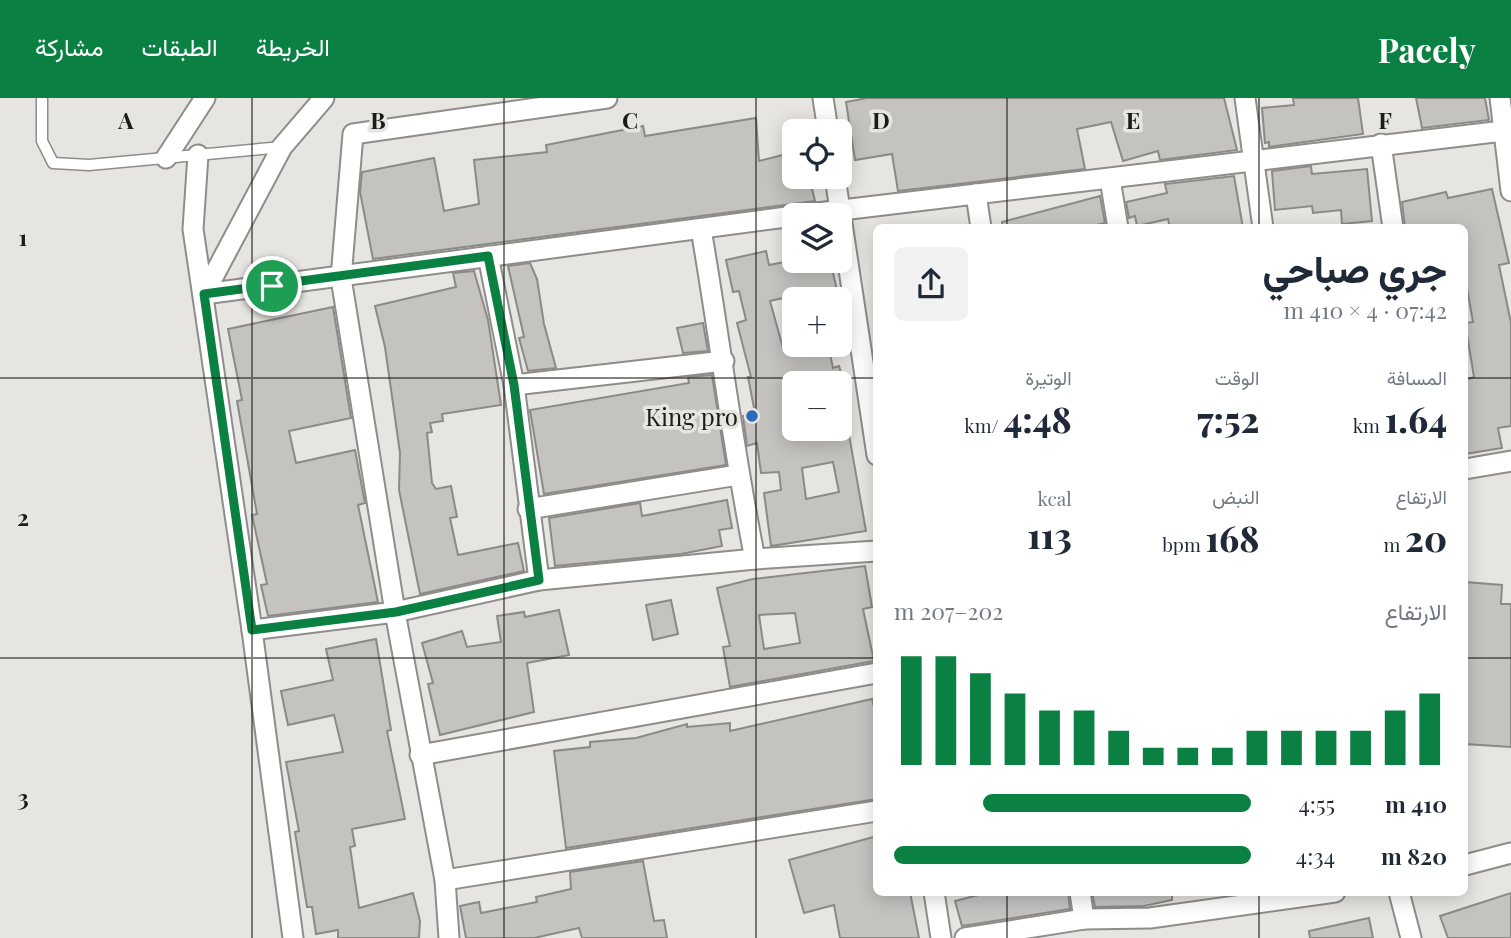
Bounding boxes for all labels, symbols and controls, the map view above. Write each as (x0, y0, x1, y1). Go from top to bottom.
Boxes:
text: Pacely (1378, 27, 1476, 71)
text: مشاركة (35, 30, 103, 62)
text: الطبقات (141, 30, 218, 62)
text: الخريطة (256, 30, 330, 62)
text: A (117, 104, 134, 135)
text: B (370, 104, 386, 135)
text: C (622, 104, 638, 135)
text: D (872, 104, 890, 135)
text: E (1126, 104, 1140, 135)
text: F (1378, 104, 1392, 135)
map controls (782, 119, 852, 441)
button: locate (782, 119, 852, 189)
button: layers (782, 203, 852, 273)
text: 1 (19, 221, 28, 252)
text: جري صباحي (1263, 242, 1447, 293)
button: share (894, 247, 968, 321)
pin (242, 256, 302, 316)
icon: arrive (253, 267, 291, 305)
button: + (782, 287, 852, 357)
text: 07:42 · 4 × 410 m (1283, 294, 1447, 325)
text: الوتيرة (1025, 364, 1072, 390)
text: الوقت (1215, 364, 1259, 390)
text: المسافة (1387, 364, 1447, 390)
button: − (782, 371, 852, 441)
text: 4:48 (1003, 395, 1072, 442)
text: 7:52 (1197, 395, 1259, 442)
text: 1.64 (1385, 395, 1447, 442)
place label: King pro (645, 400, 738, 432)
marker: King pro (744, 408, 760, 424)
text: /km (964, 412, 1003, 438)
text: km (1353, 412, 1385, 438)
text: النبض (1212, 483, 1259, 509)
text: الارتفاع (1395, 483, 1447, 509)
text: kcal (1038, 485, 1072, 511)
text: 2 (17, 501, 29, 532)
text: 113 (1027, 511, 1072, 558)
text: 168 (1206, 514, 1259, 561)
text: 20 (1405, 514, 1447, 561)
text: bpm (1162, 531, 1206, 557)
text: m (1383, 531, 1405, 557)
text: 202–207 m (894, 595, 1003, 626)
text: الارتفاع (1385, 595, 1447, 626)
text: 3 (17, 781, 29, 812)
text: 4:55 (1298, 788, 1335, 819)
text: 410 m (1385, 788, 1447, 819)
text: 4:34 (1296, 840, 1335, 871)
text: 820 m (1381, 840, 1447, 871)

